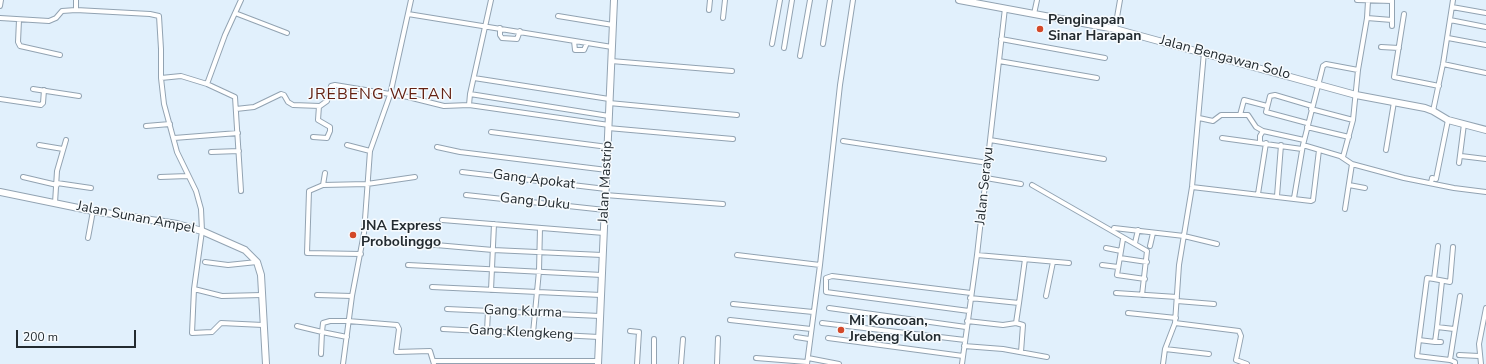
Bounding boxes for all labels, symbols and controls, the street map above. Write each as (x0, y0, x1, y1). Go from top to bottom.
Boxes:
place label: Penginapan Sinar Harapan (1048, 13, 1141, 46)
marker: Penginapan Sinar Harapan (1035, 24, 1045, 34)
street label: Jalan Bengawan Solo (1158, 33, 1292, 83)
district label: JREBENG WETAN (309, 85, 453, 105)
street label: Jalan Mastrip (595, 140, 617, 224)
street label: Jalan Serayu (973, 146, 997, 226)
street label: Gang Apokat (492, 167, 576, 193)
street label: Gang Duku (499, 190, 571, 214)
street label: Jalan Sunan Ampel (75, 198, 197, 238)
place label: JNA Express Probolinggo (361, 219, 442, 252)
marker: JNA Express Probolinggo (348, 230, 358, 240)
street label: Gang Kurma (484, 302, 562, 322)
place label: Mi Koncoan, Jrebeng Kulon (849, 314, 941, 346)
scale bar (18, 322, 138, 348)
street label: Gang Klengkeng (469, 322, 573, 344)
marker: Mi Koncoan, Jrebeng Kulon (836, 325, 846, 335)
text: 200 m (23, 329, 58, 345)

